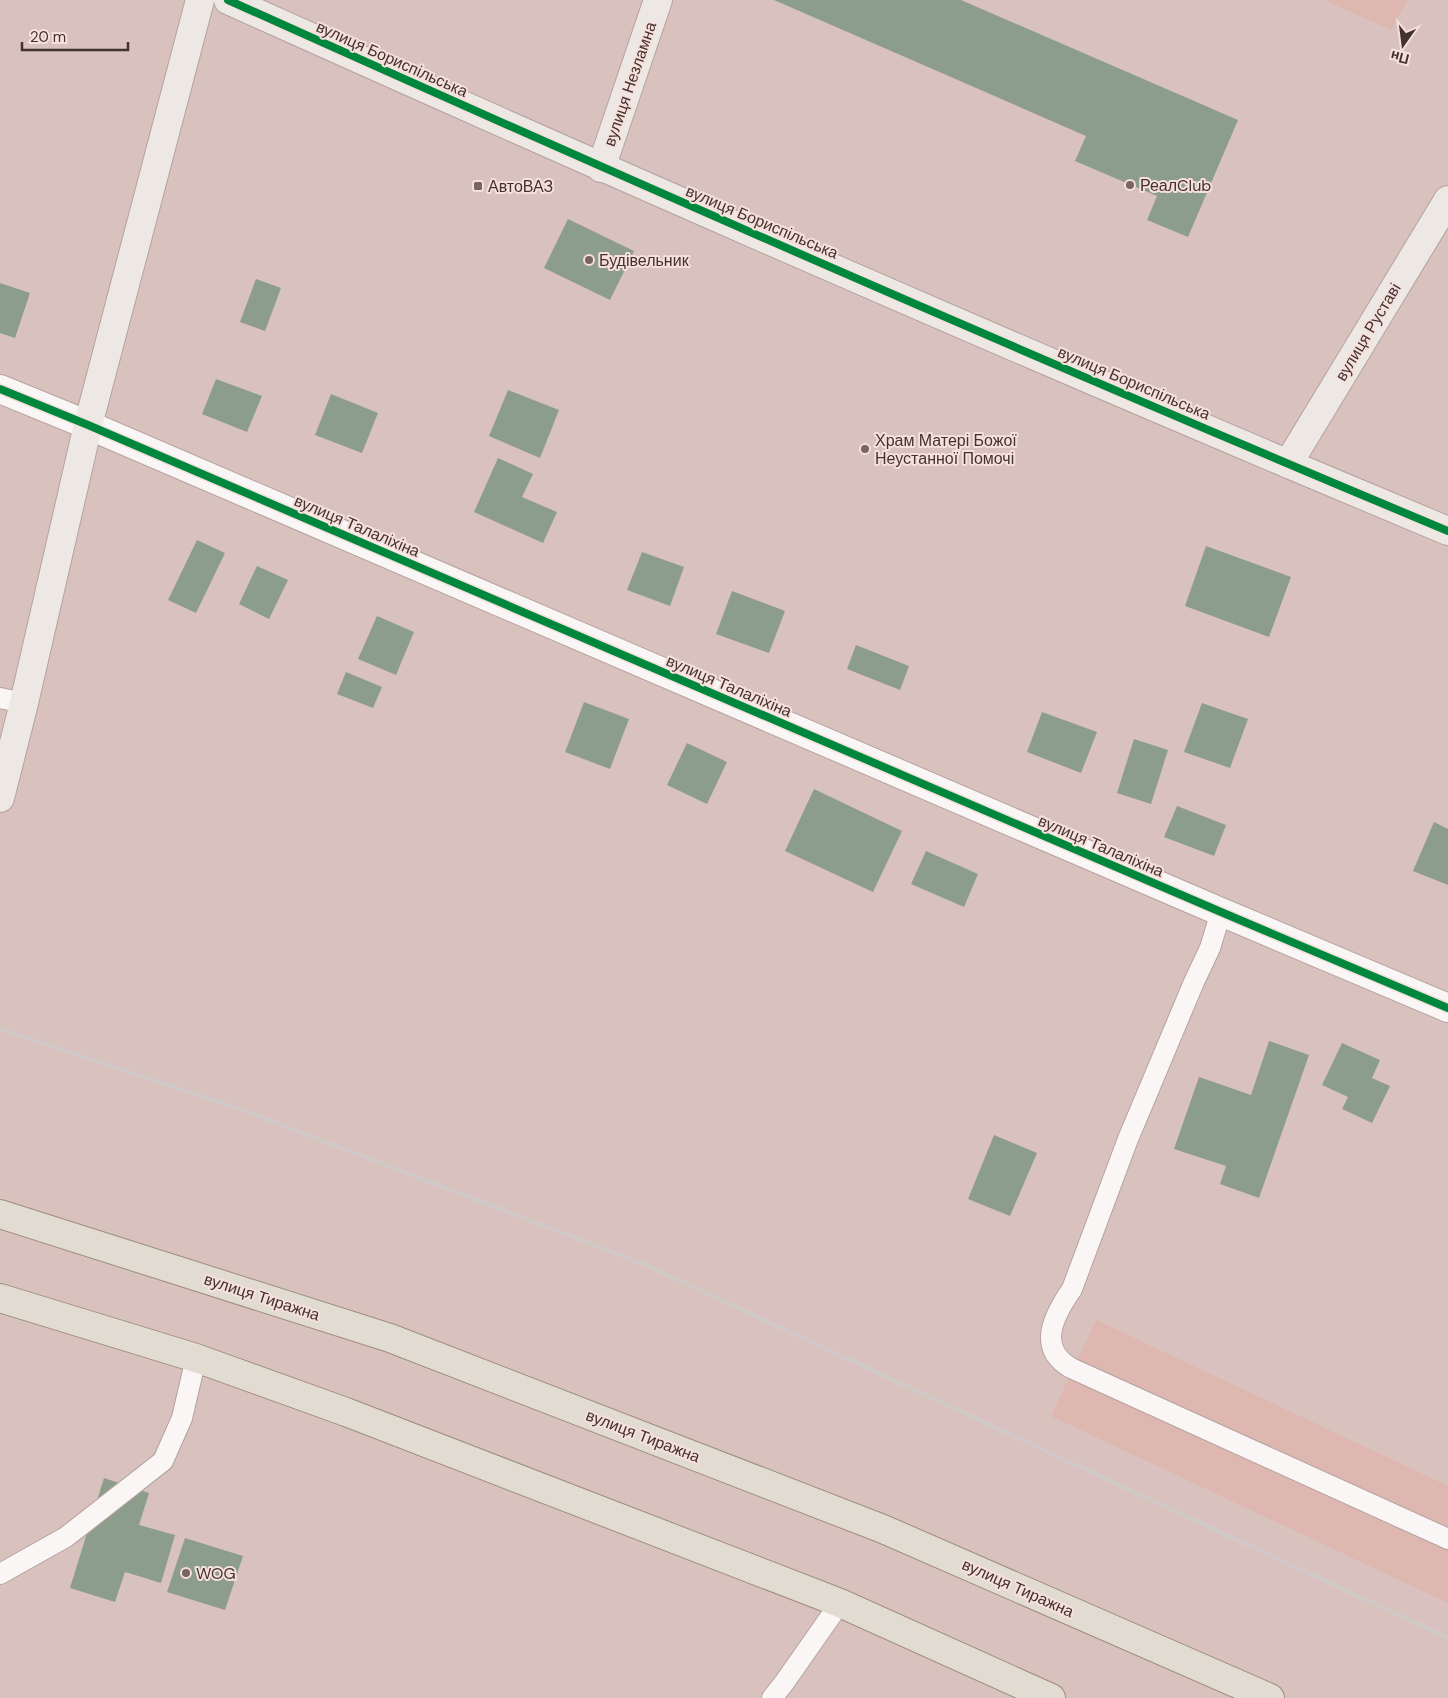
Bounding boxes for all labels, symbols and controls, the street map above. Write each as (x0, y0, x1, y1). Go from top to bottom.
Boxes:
street label: вулиця Бориспільська (313, 16, 471, 102)
street label: вулиця Незламна (599, 19, 661, 149)
scale bar (22, 20, 129, 52)
north arrow (1378, 20, 1428, 70)
text: 20 m (30, 27, 66, 47)
text: Пн (1389, 47, 1411, 69)
place label: РеалClub (1140, 175, 1211, 196)
place label: АвтоВАЗ (488, 176, 553, 197)
marker: РеалClub (1124, 179, 1136, 191)
marker: АвтоВАЗ (472, 180, 484, 192)
street label: вулиця Бориспільська (682, 180, 842, 264)
place label: Будівельник (599, 250, 690, 271)
marker: Будівельник (583, 254, 595, 266)
street label: вулиця Руставі (1330, 279, 1406, 385)
street label: вулиця Бориспільська (1054, 341, 1214, 425)
place label: Храм Матері Божої Неустанної Помочі (875, 430, 1017, 469)
marker: Храм Матері Божої Неустанної Помочі (859, 443, 871, 455)
street label: вулиця Талаліхіна (291, 490, 423, 562)
street label: вулиця Талаліхіна (663, 650, 795, 722)
street label: вулиця Талаліхіна (1035, 810, 1167, 882)
street label: вулиця Тиражна (201, 1268, 323, 1326)
street label: вулиця Тиражна (583, 1405, 703, 1467)
street label: вулиця Тиражна (959, 1554, 1077, 1622)
place label: WOG (196, 1563, 236, 1584)
marker: WOG (180, 1567, 192, 1579)

